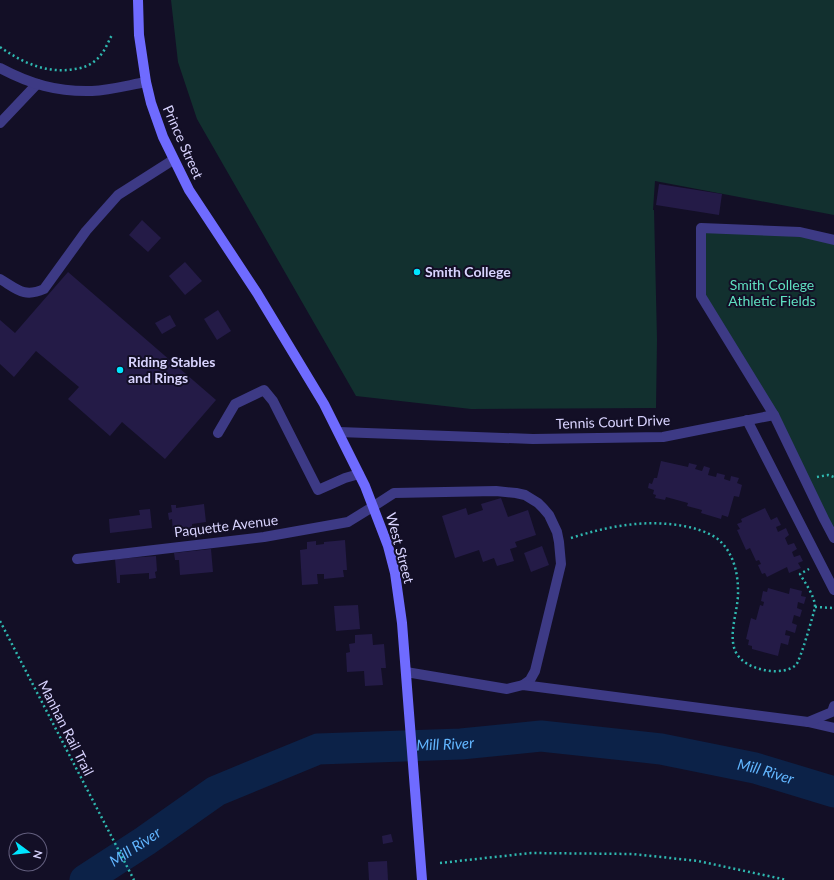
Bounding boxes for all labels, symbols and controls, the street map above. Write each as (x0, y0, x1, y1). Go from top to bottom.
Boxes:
street label: Prince Street (160, 102, 207, 181)
place label: Smith College (425, 263, 511, 280)
marker: Smith College (412, 267, 422, 277)
park label: Smith College Athletic Fields (728, 276, 816, 309)
place label: Riding Stables and Rings (128, 353, 215, 386)
marker: Riding Stables and Rings (115, 365, 125, 375)
street label: Tennis Court Drive (555, 411, 671, 432)
street label: Paquette Avenue (173, 511, 279, 540)
street label: West Street (383, 511, 418, 585)
street label: Manhan Rail Trail (35, 677, 98, 778)
water label: Mill River (416, 733, 476, 754)
water label: Mill River (736, 755, 797, 788)
water label: Mill River (106, 822, 165, 870)
north arrow (8, 832, 48, 872)
text: N (31, 849, 46, 860)

